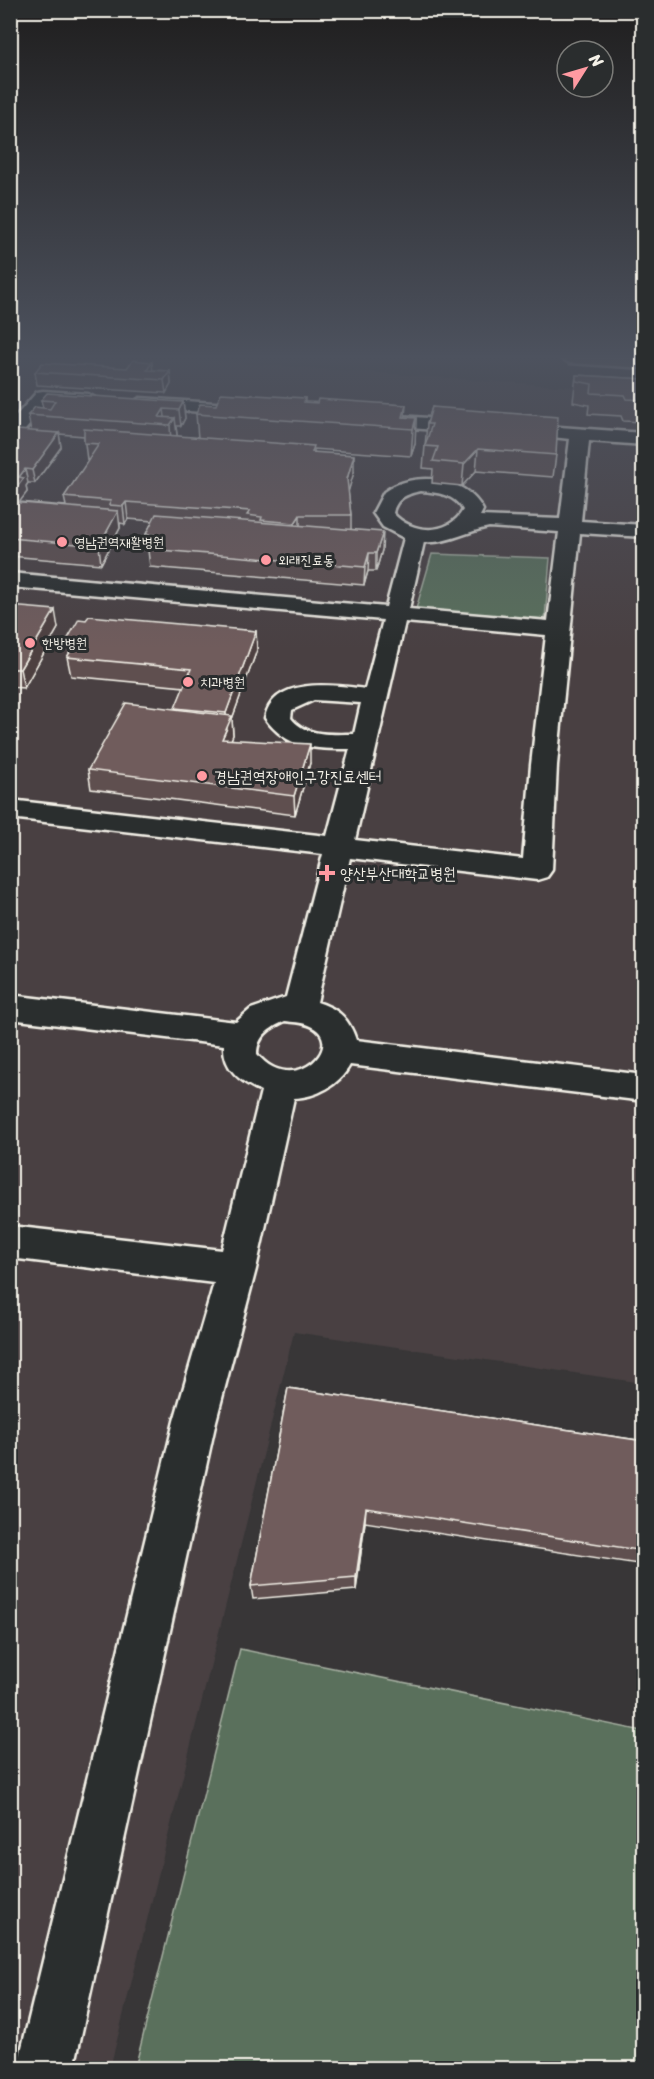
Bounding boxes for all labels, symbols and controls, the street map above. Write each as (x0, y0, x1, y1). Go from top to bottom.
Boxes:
north arrow (555, 39, 615, 99)
text: N (581, 46, 612, 74)
place label: 영남권역재활병원 (74, 530, 164, 555)
marker: 영남권역재활병원 (55, 535, 69, 549)
place label: 외래진료동 (278, 548, 334, 573)
marker: 외래진료동 (259, 553, 273, 567)
place label: 한방병원 (42, 631, 87, 656)
marker: 한방병원 (23, 636, 37, 650)
place label: 치과병원 (200, 670, 245, 695)
marker: 치과병원 (181, 675, 195, 689)
place label: 경남권역장애인구강진료센터 (214, 762, 381, 791)
marker: 경남권역장애인구강진료센터 (195, 769, 209, 783)
place label: 양산부산대학교병원 (340, 859, 456, 888)
marker: 양산부산대학교병원 (318, 864, 336, 882)

